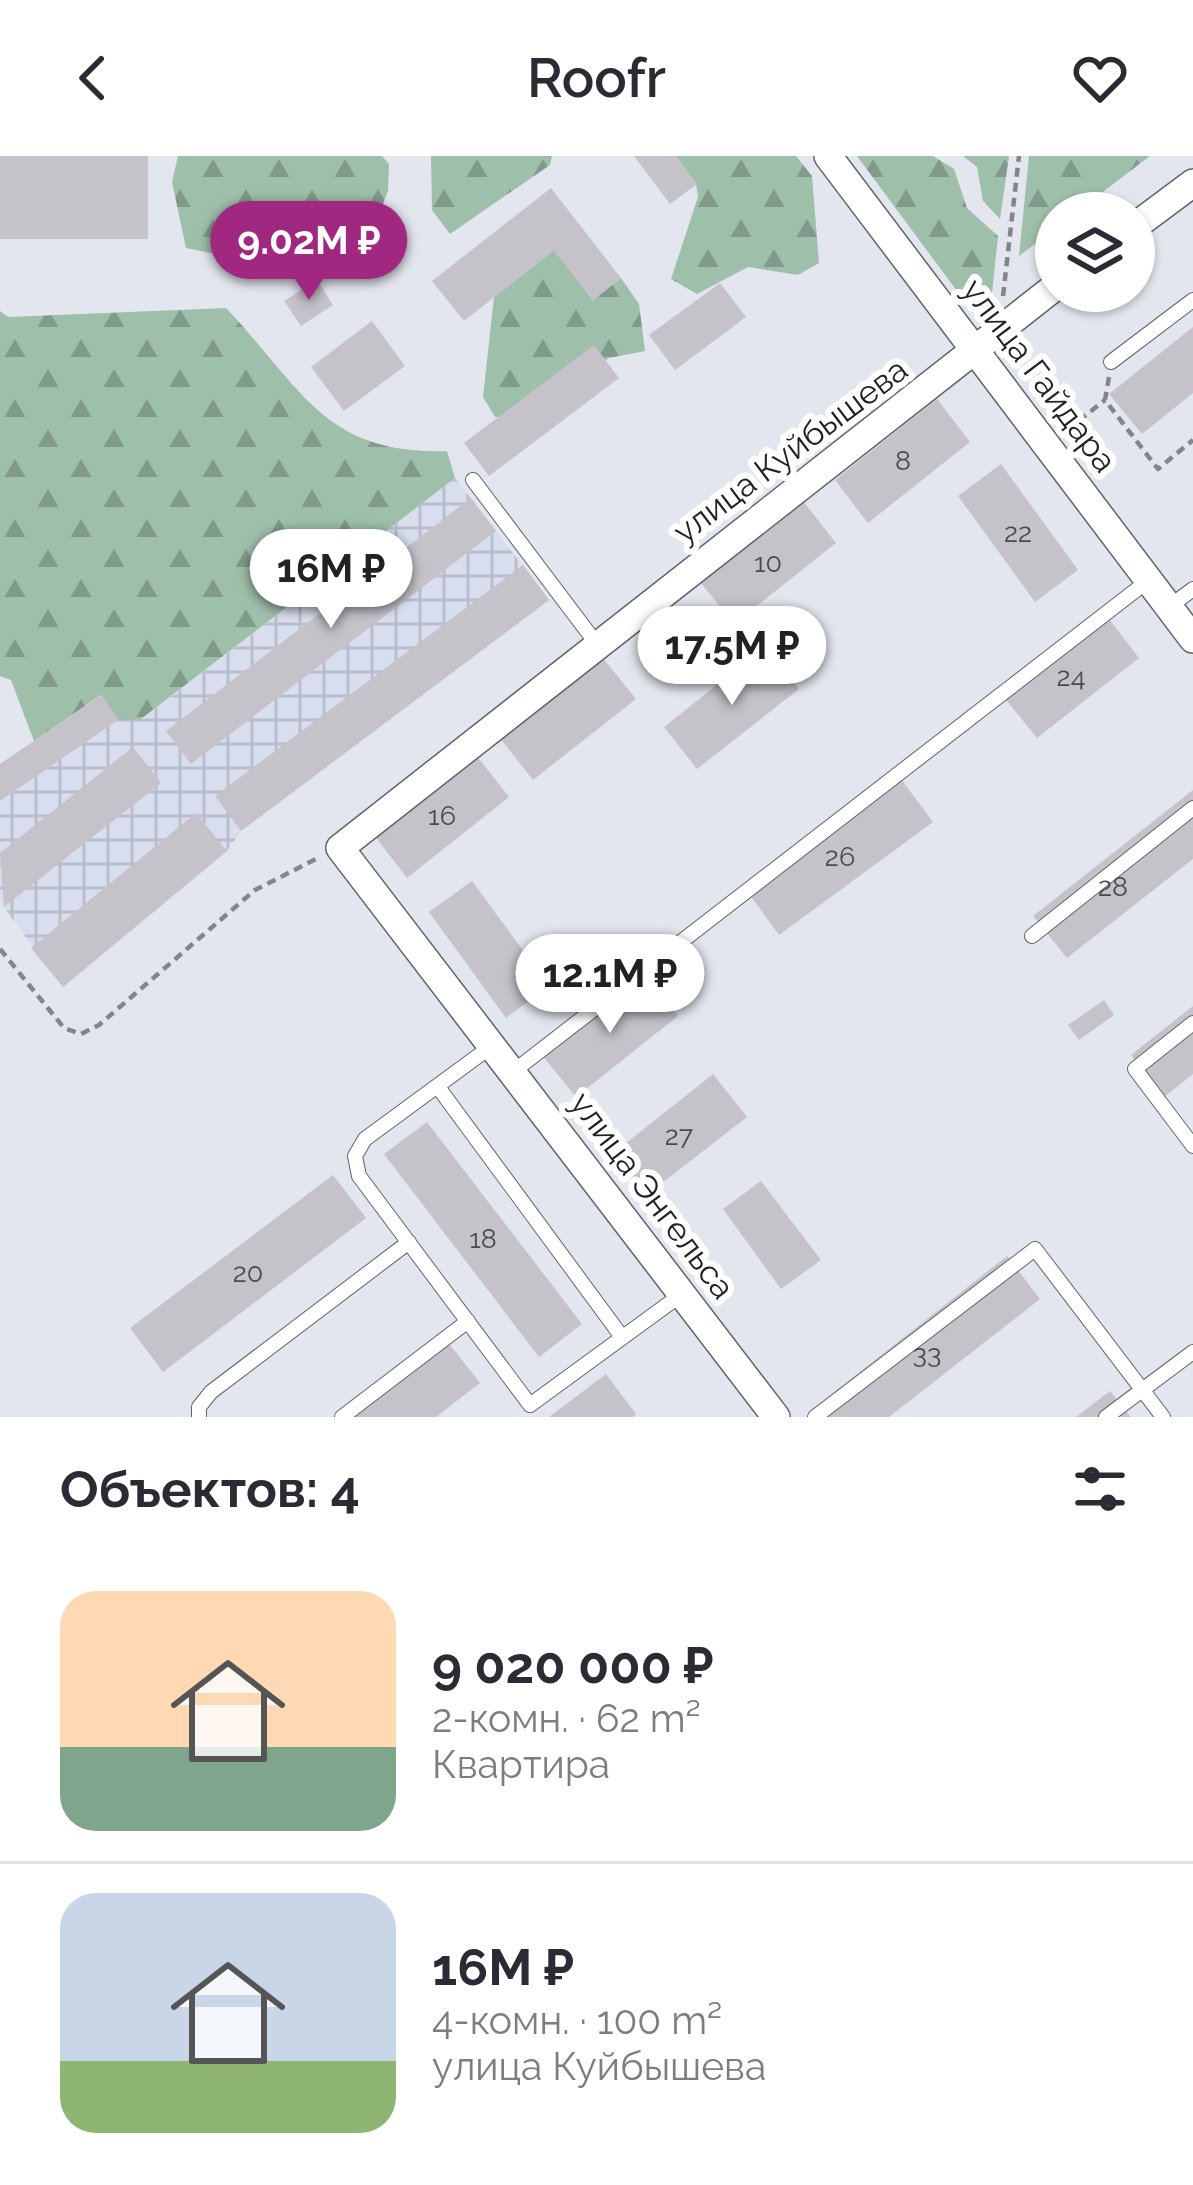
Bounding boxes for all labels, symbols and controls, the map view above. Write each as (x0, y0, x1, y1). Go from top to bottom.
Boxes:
icon: back (60, 45, 126, 111)
icon: heart (1067, 45, 1133, 111)
text: Roofr (527, 46, 666, 110)
map controls (1035, 192, 1155, 312)
button: layers (1035, 192, 1155, 312)
pin: 9.02M ₽ (198, 201, 420, 303)
text: 9.02M ₽ (237, 217, 381, 263)
street label: улица Гайдара (954, 271, 1125, 480)
street label: улица Куйбышева (666, 350, 915, 551)
house number: 8 (895, 445, 911, 476)
house number: 22 (1004, 517, 1032, 548)
pin: 16M ₽ (247, 529, 415, 631)
text: 16M ₽ (277, 545, 385, 591)
house number: 10 (754, 547, 782, 578)
pin: 17.5M ₽ (621, 606, 843, 708)
text: 17.5M ₽ (664, 622, 800, 668)
house number: 24 (1057, 661, 1085, 692)
house number: 16 (428, 800, 456, 831)
house number: 26 (825, 841, 855, 872)
house number: 28 (1098, 871, 1128, 902)
pin: 12.1M ₽ (499, 934, 721, 1036)
text: 12.1M ₽ (542, 950, 678, 996)
street label: улица Энгельса (562, 1084, 743, 1306)
house number: 27 (665, 1120, 694, 1151)
house number: 18 (469, 1223, 497, 1254)
house number: 20 (233, 1257, 263, 1288)
house number: 33 (913, 1338, 941, 1369)
icon: filters (1067, 1456, 1133, 1522)
text: Объектов: 4 (60, 1459, 360, 1519)
text: 9 020 000 ₽ (432, 1635, 714, 1695)
icon: home (156, 1639, 300, 1783)
text: 2-комн. · 62 m² (432, 1695, 701, 1741)
text: Квартира (432, 1741, 610, 1787)
text: 16M ₽ (432, 1937, 574, 1997)
icon: home (156, 1941, 300, 2085)
text: 4-комн. · 100 m² (432, 1997, 722, 2043)
text: улица Куйбышева (432, 2043, 766, 2089)

